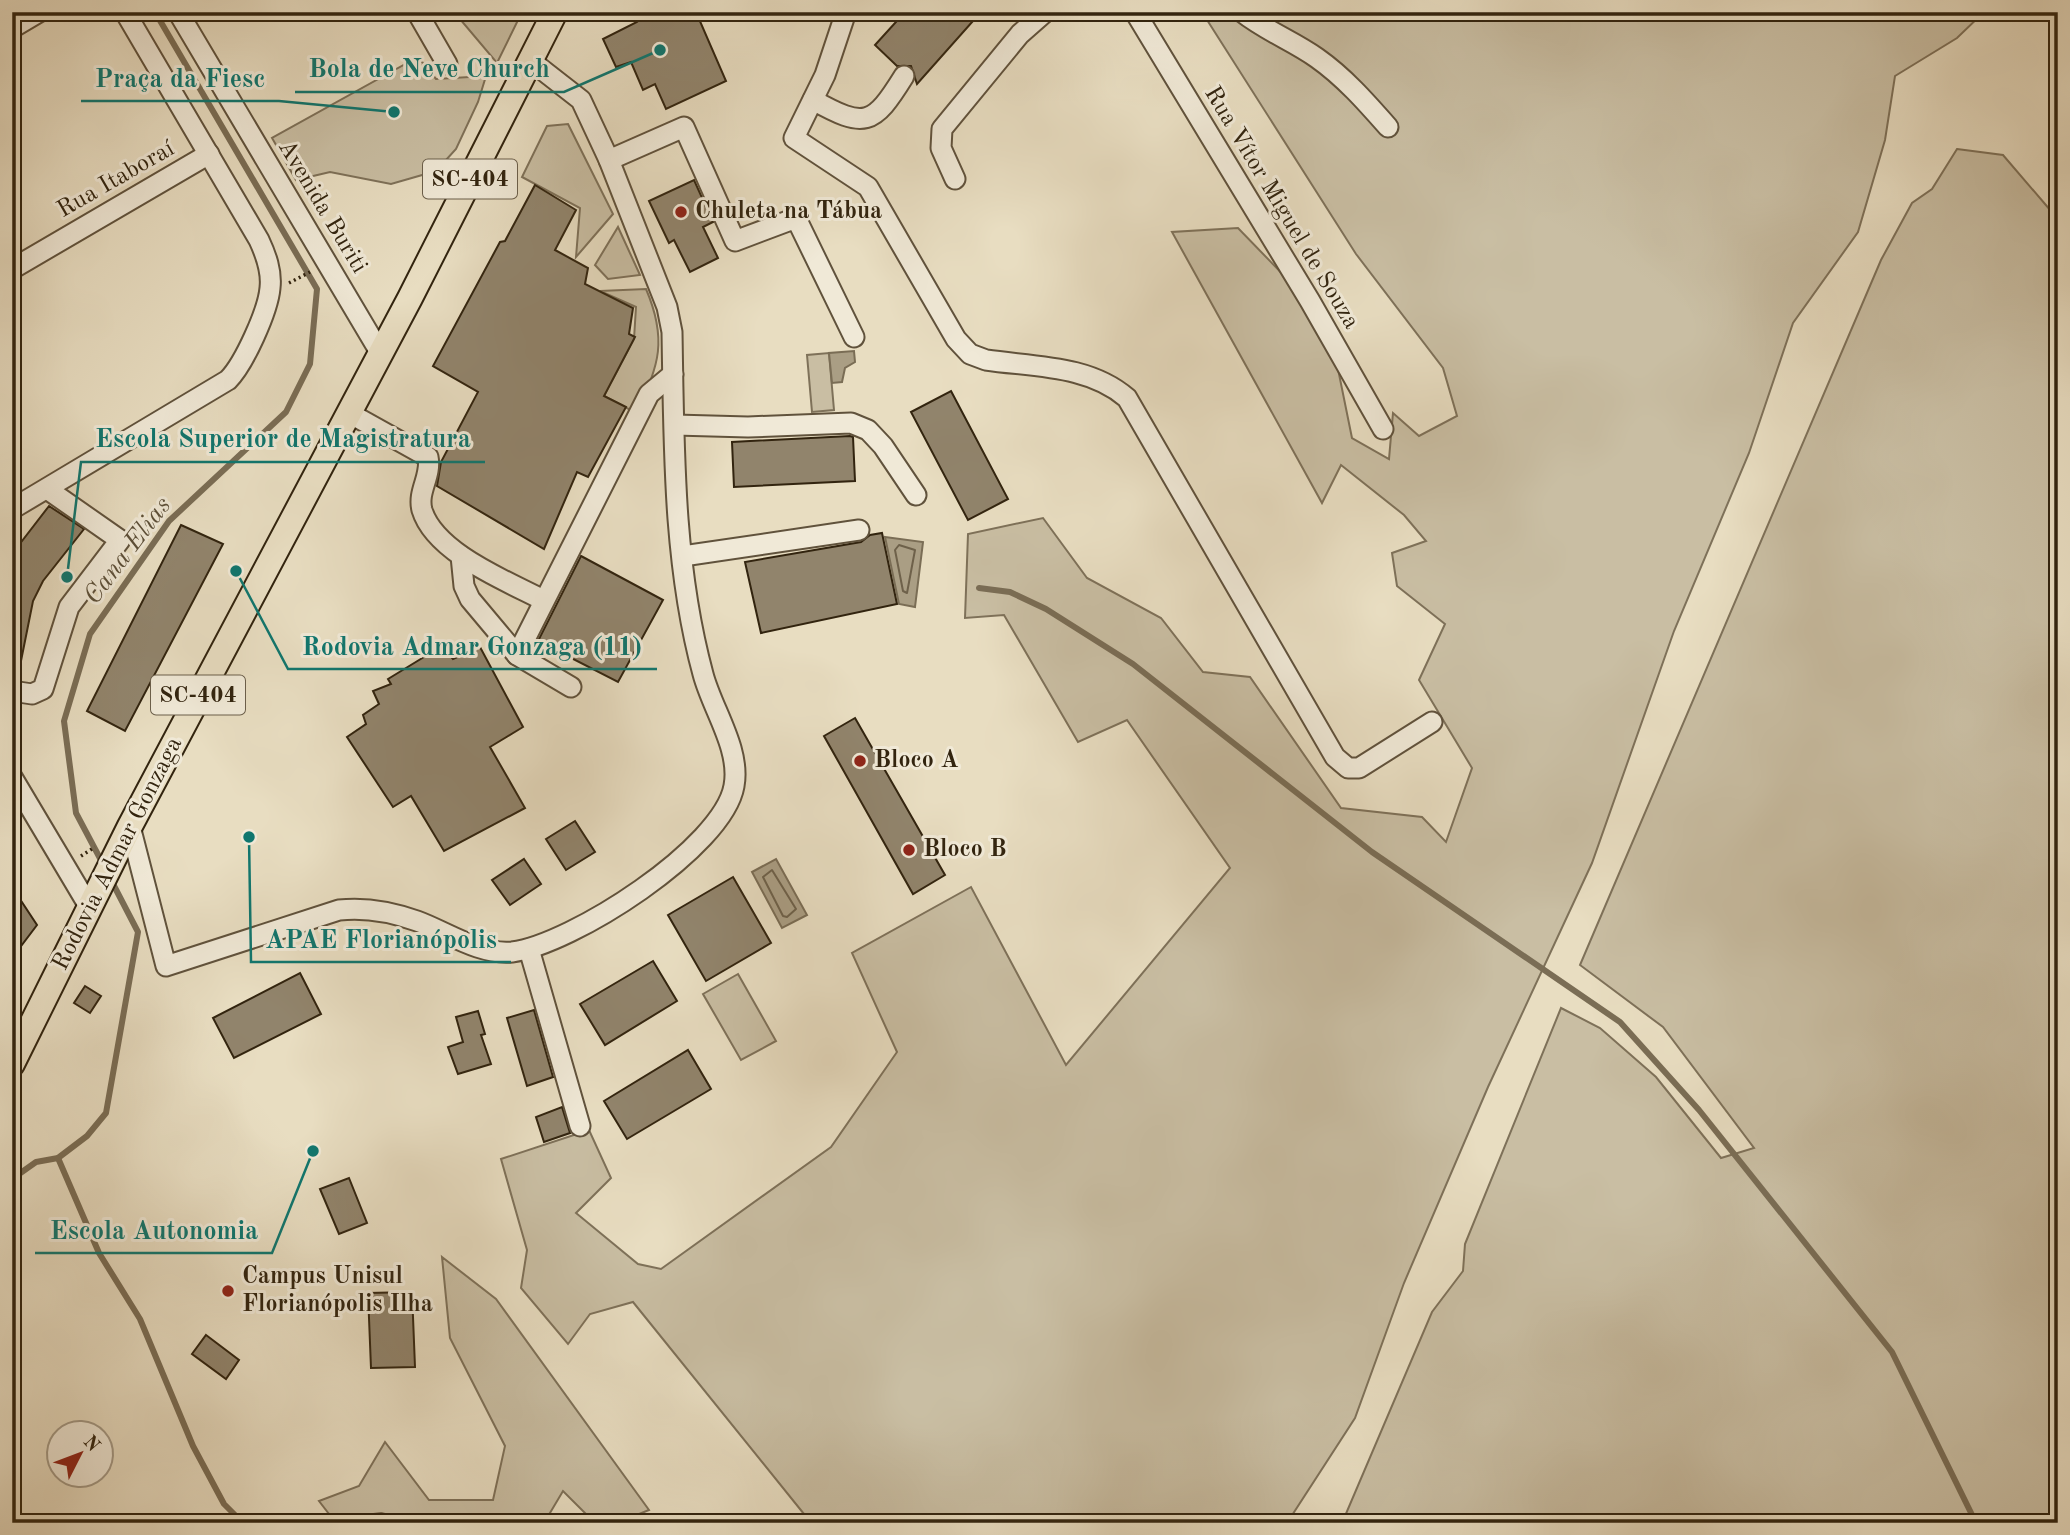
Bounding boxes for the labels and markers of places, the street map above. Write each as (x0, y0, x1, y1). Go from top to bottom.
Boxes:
callout: Bola de Neve Church (295, 45, 564, 92)
callout: Praça da Fiesc (81, 54, 279, 101)
place label: Chuleta na Tábua (695, 200, 882, 224)
marker: Chuleta na Tábua (673, 204, 689, 220)
callout: Escola Superior de Magistratura (81, 415, 485, 462)
callout: Rodovia Admar Gonzaga (11) (288, 622, 657, 669)
place label: Bloco A (874, 749, 959, 773)
marker: Bloco A (852, 753, 868, 769)
place label: Bloco B (923, 838, 1007, 862)
marker: Bloco B (901, 842, 917, 858)
callout: APAE Florianópolis (251, 915, 511, 962)
callout: Escola Autonomia (35, 1206, 272, 1253)
place label: Campus Unisul Florianópolis Ilha (242, 1265, 433, 1317)
marker: Campus Unisul Florianópolis Ilha (220, 1283, 236, 1299)

